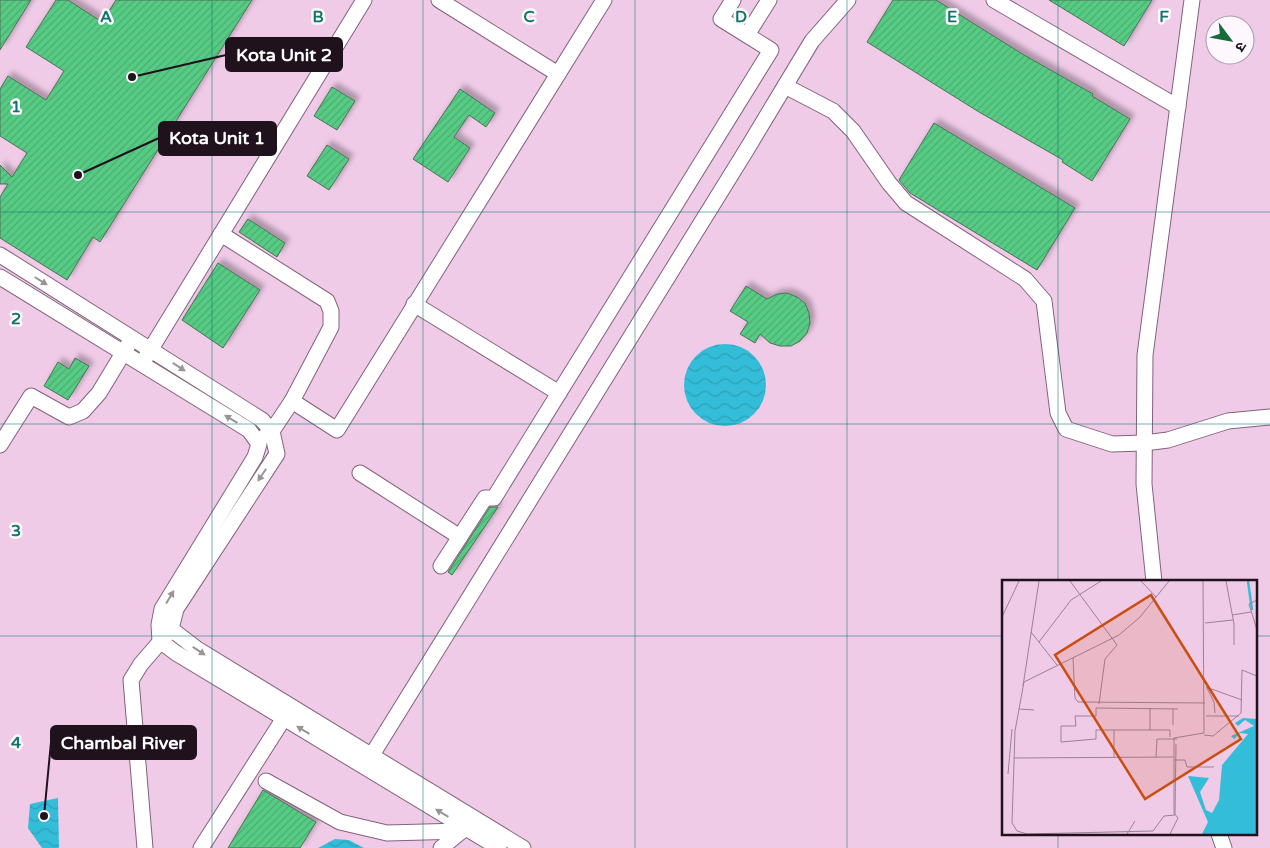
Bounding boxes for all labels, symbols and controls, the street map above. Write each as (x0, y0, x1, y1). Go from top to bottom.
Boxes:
text: A (100, 7, 112, 27)
text: B (312, 7, 324, 27)
text: C (523, 7, 535, 27)
text: D (735, 7, 747, 27)
text: E (947, 7, 957, 27)
text: F (1159, 7, 1169, 27)
north arrow (1205, 15, 1255, 65)
callout: Kota Unit 2 (226, 38, 342, 71)
text: उ (1231, 39, 1250, 55)
text: Kota Unit 2 (236, 44, 332, 66)
text: 1 (11, 97, 21, 117)
callout: Kota Unit 1 (159, 122, 276, 155)
text: Kota Unit 1 (169, 127, 265, 149)
one-way arrow (35, 276, 48, 285)
text: 2 (11, 309, 21, 329)
one-way arrow (173, 362, 186, 372)
one-way arrow (225, 415, 238, 424)
one-way arrow (257, 469, 267, 482)
text: 3 (11, 521, 21, 541)
inset map (1002, 580, 1258, 836)
one-way arrow (165, 590, 174, 603)
one-way arrow (193, 646, 206, 655)
one-way arrow (297, 725, 310, 734)
callout: Chambal River (51, 726, 196, 759)
text: Chambal River (61, 732, 186, 754)
text: 4 (11, 733, 21, 753)
one-way arrow (436, 809, 449, 818)

